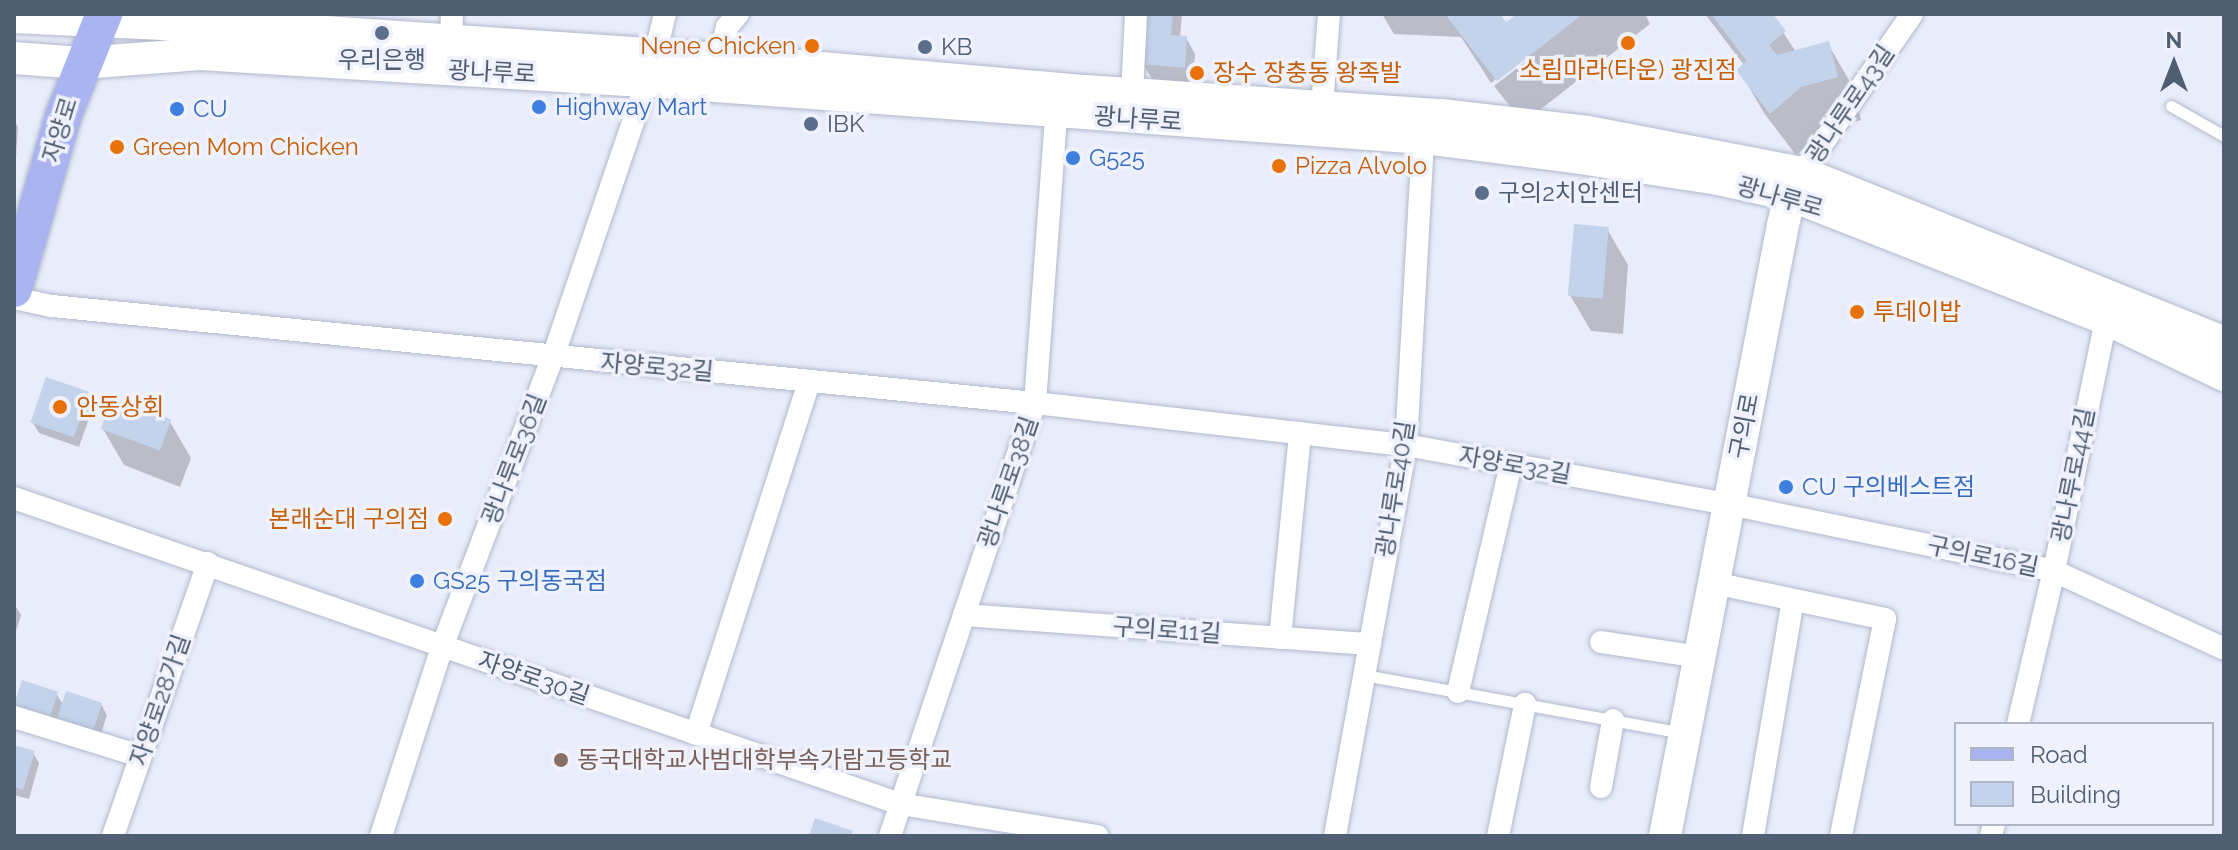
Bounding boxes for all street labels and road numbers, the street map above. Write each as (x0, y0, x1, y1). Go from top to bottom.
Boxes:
street label: 광나루로43길 (1800, 39, 1900, 169)
street label: 광나루로 (447, 55, 537, 89)
street label: 자양로 (37, 94, 83, 166)
street label: 광나루로 (1093, 102, 1183, 136)
street label: 광나루로 (1734, 171, 1826, 223)
street label: 자양로32길 (599, 348, 715, 386)
street label: 광나루로36길 (476, 390, 552, 528)
street label: 구의로 (1724, 391, 1764, 461)
street label: 광나루로44길 (2046, 405, 2100, 545)
street label: 광나루로38길 (972, 412, 1044, 552)
street label: 광나루로40길 (1370, 419, 1420, 559)
street label: 자양로32길 (1457, 441, 1573, 489)
street label: 구의로16길 (1925, 530, 2041, 582)
street label: 구의로11길 (1112, 612, 1222, 648)
street label: 자양로28가길 (124, 630, 196, 770)
street label: 자양로30길 (475, 646, 593, 710)

